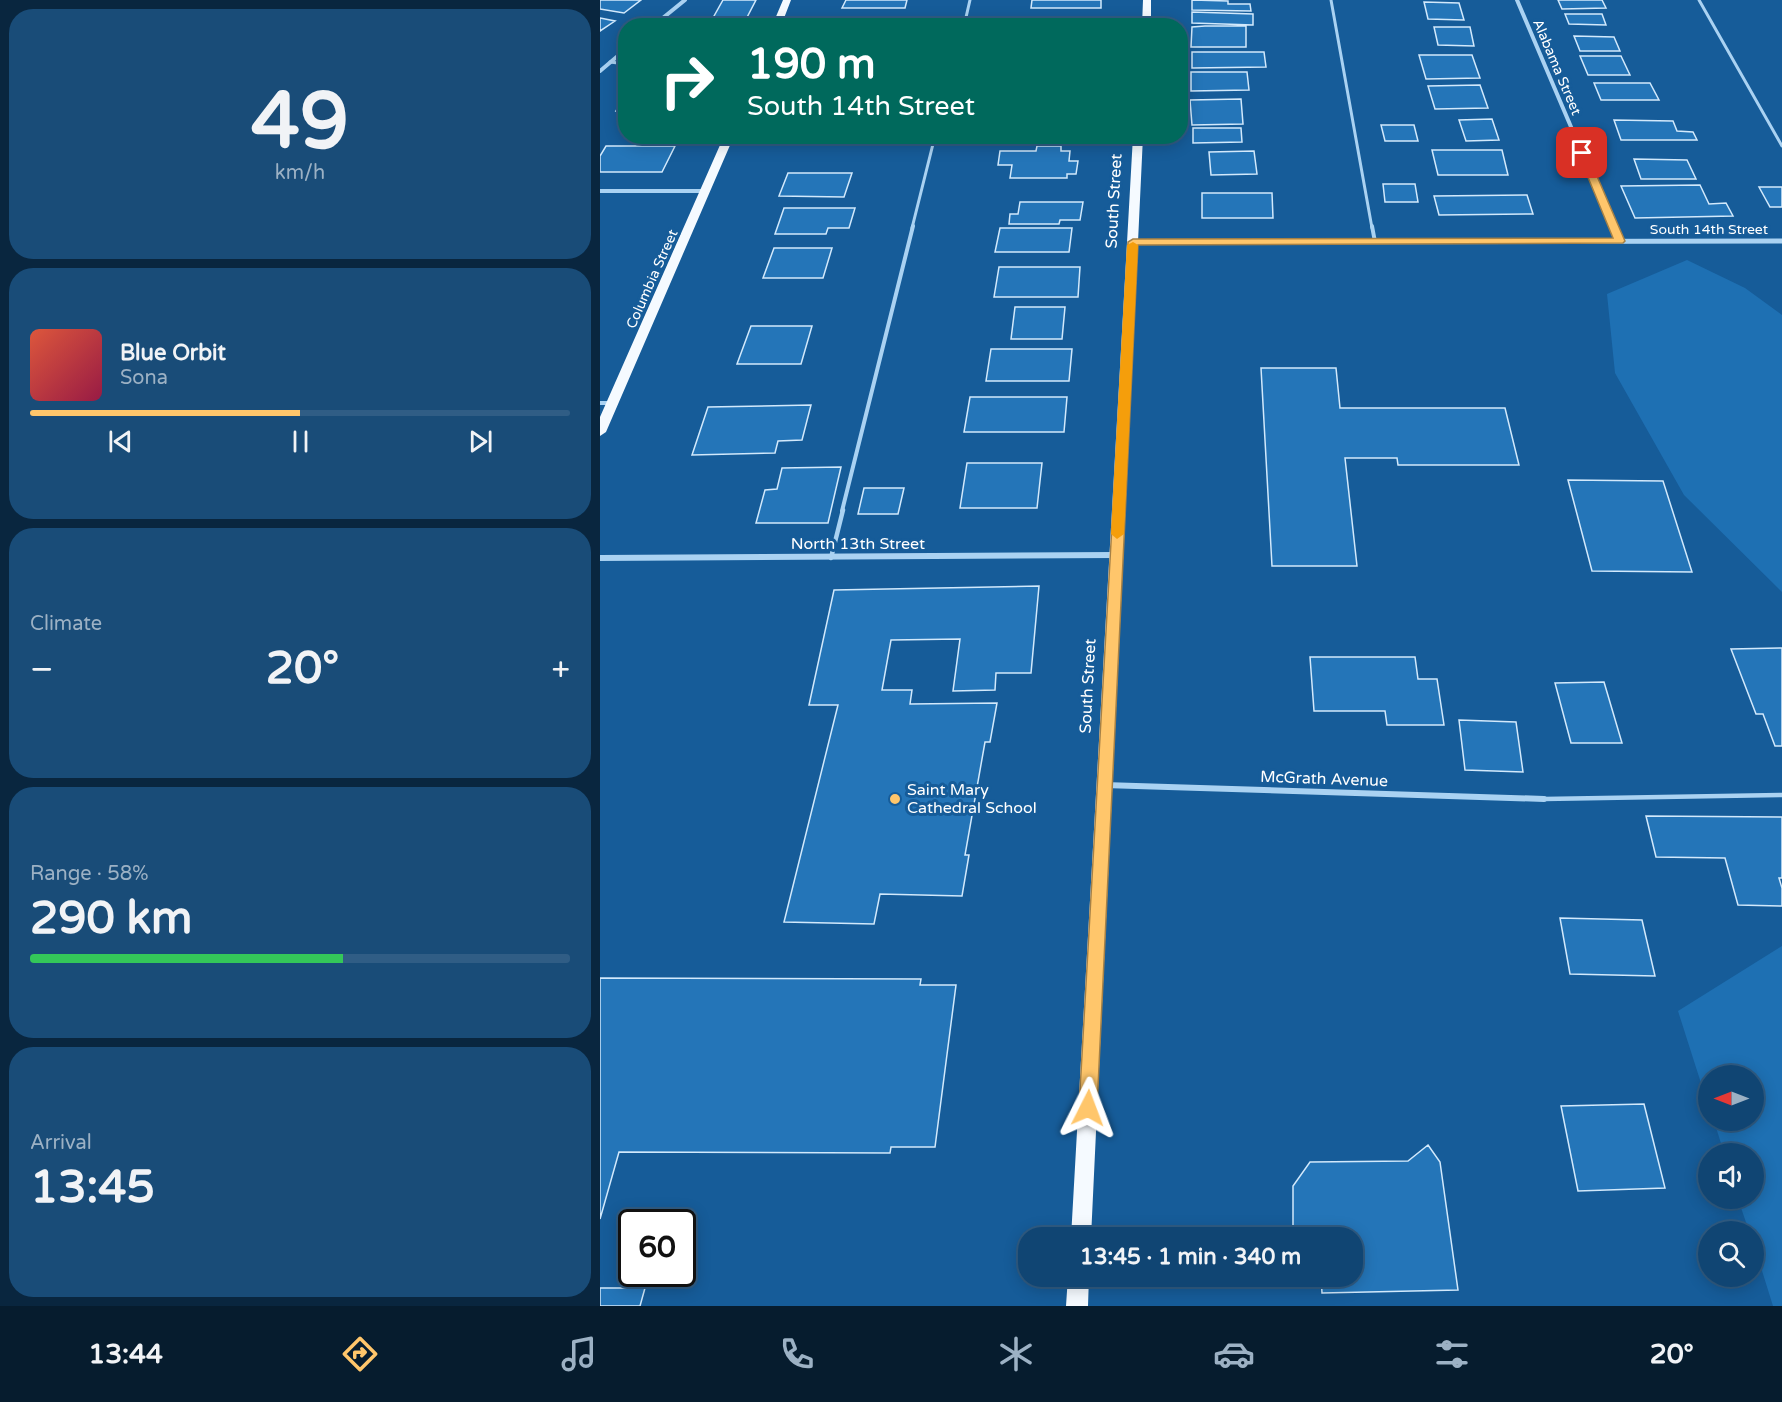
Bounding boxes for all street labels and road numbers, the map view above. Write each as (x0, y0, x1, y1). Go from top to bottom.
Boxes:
street label: Alabama Street (1529, 16, 1585, 118)
street label: South Street (1102, 153, 1126, 249)
street label: South 14th Street (1650, 221, 1769, 238)
street label: Columbia Street (623, 226, 682, 331)
street label: North 13th Street (791, 534, 925, 554)
street label: South Street (1076, 638, 1100, 734)
street label: McGrath Avenue (1260, 767, 1388, 791)

